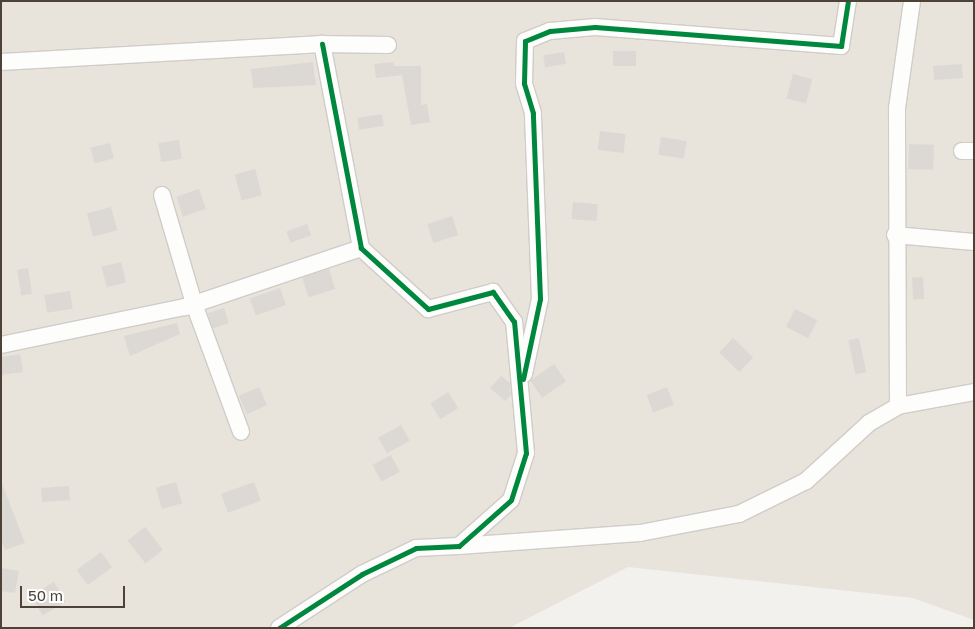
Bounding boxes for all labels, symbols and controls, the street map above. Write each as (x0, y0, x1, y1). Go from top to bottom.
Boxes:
scale bar (22, 576, 128, 608)
text: 50 m (28, 586, 63, 604)

